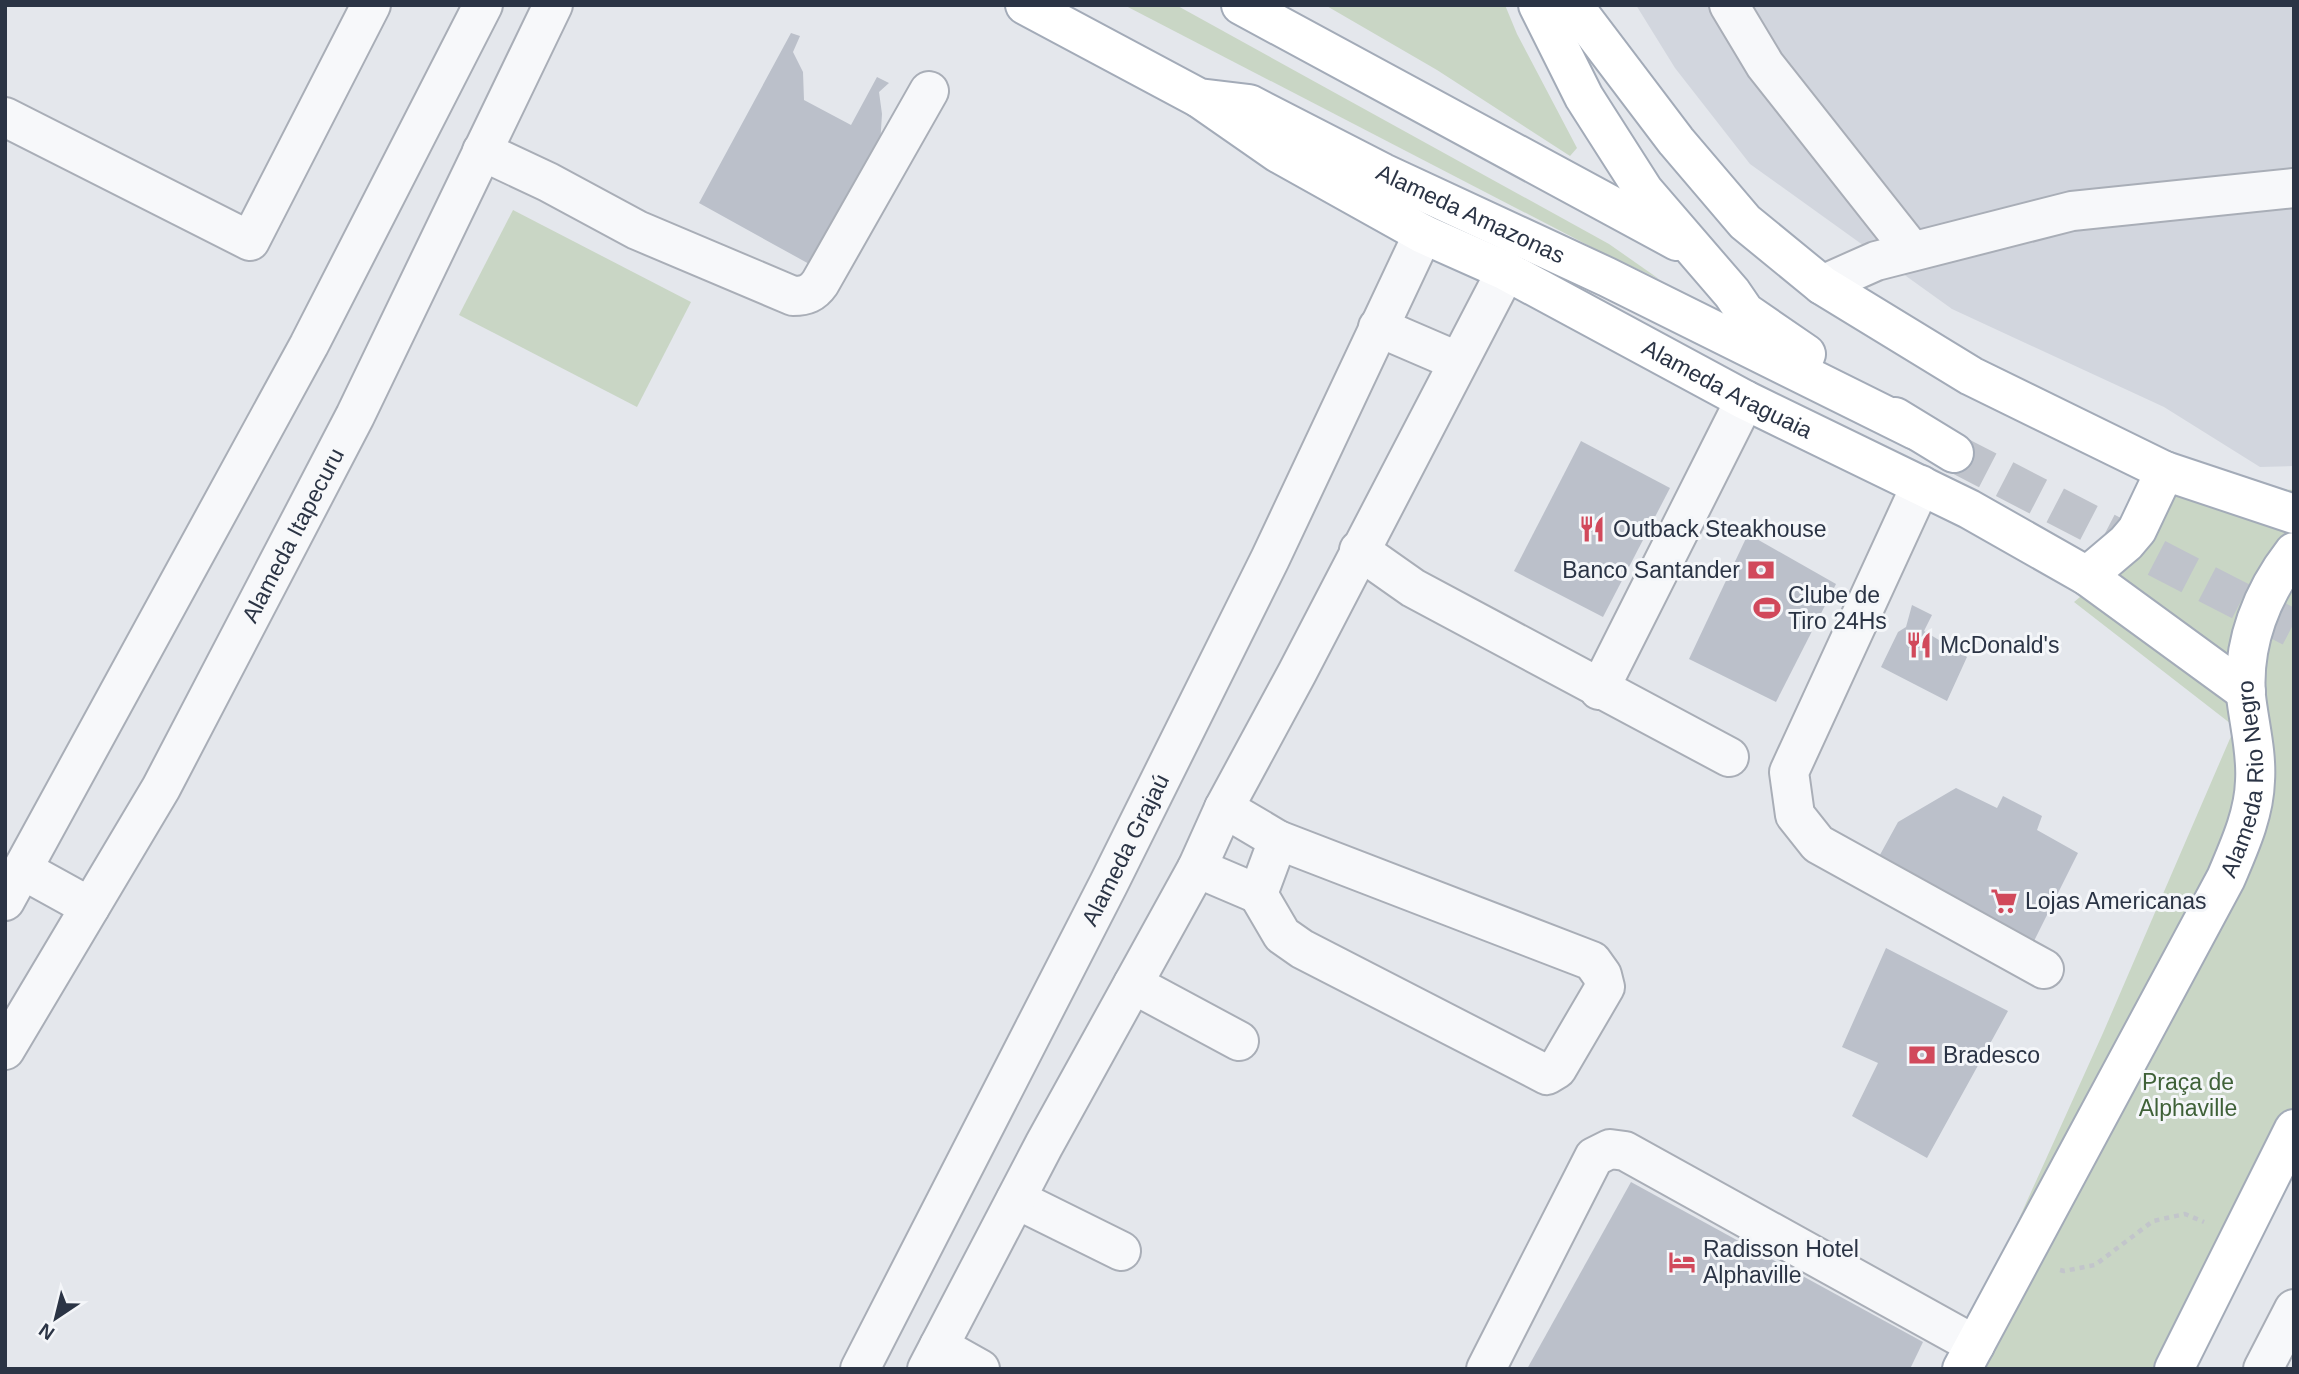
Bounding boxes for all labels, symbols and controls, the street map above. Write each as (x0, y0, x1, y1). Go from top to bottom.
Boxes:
street label: Alameda Amazonas (1372, 159, 1569, 269)
street label: Alameda Araguaia (1638, 334, 1817, 444)
street label: Alameda Itapecuru (237, 444, 349, 627)
restaurant icon: Outback Steakhouse (1577, 514, 1607, 544)
place label: Outback Steakhouse (1613, 516, 1827, 542)
bank icon: Banco Santander (1746, 555, 1776, 585)
place label: Banco Santander (1562, 557, 1740, 583)
place label: Clube de Tiro 24Hs (1788, 582, 1887, 634)
sports icon: Clube de Tiro 24Hs (1752, 593, 1782, 623)
restaurant icon: McDonald's (1904, 630, 1934, 660)
place label: McDonald's (1940, 632, 2059, 658)
street label: Alameda Rio Negro (2215, 680, 2268, 881)
street label: Alameda Grajaú (1076, 770, 1174, 930)
supermarket icon: Lojas Americanas (1989, 886, 2019, 916)
place label: Lojas Americanas (2025, 888, 2207, 914)
bank icon: Bradesco (1907, 1040, 1937, 1070)
place label: Bradesco (1943, 1042, 2040, 1068)
park label: Praça de Alphaville (2139, 1069, 2237, 1121)
place label: Radisson Hotel Alphaville (1703, 1236, 1859, 1288)
hotel icon: Radisson Hotel Alphaville (1667, 1247, 1697, 1277)
north arrow (21, 1283, 91, 1353)
text: N (35, 1319, 58, 1344)

